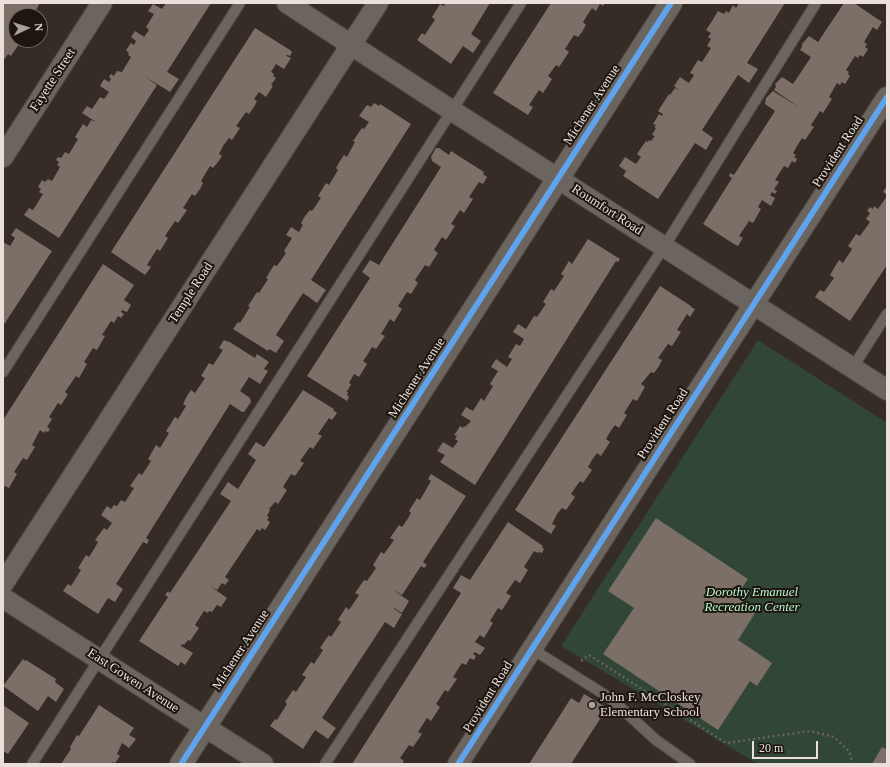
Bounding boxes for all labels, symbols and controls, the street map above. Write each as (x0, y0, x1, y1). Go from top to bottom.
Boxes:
north arrow (8, 8, 48, 48)
text: N (33, 23, 45, 32)
street label: Fayette Street (27, 46, 79, 114)
street label: Michener Avenue (560, 62, 624, 148)
street label: Provident Road (809, 114, 867, 190)
street label: Roumfort Road (569, 181, 645, 239)
street label: Temple Road (166, 260, 216, 326)
street label: Michener Avenue (385, 335, 449, 421)
street label: Provident Road (634, 386, 692, 462)
park label: Dorothy Emanuel Recreation Center (704, 585, 800, 616)
street label: Michener Avenue (209, 607, 273, 693)
street label: East Gowen Avenue (84, 646, 182, 716)
street label: Provident Road (460, 658, 516, 736)
place label: John F. McCloskey Elementary School (600, 690, 700, 721)
marker: John F. McCloskey Elementary School (587, 700, 597, 710)
scale bar (754, 733, 820, 759)
text: 20 m (759, 741, 783, 755)

